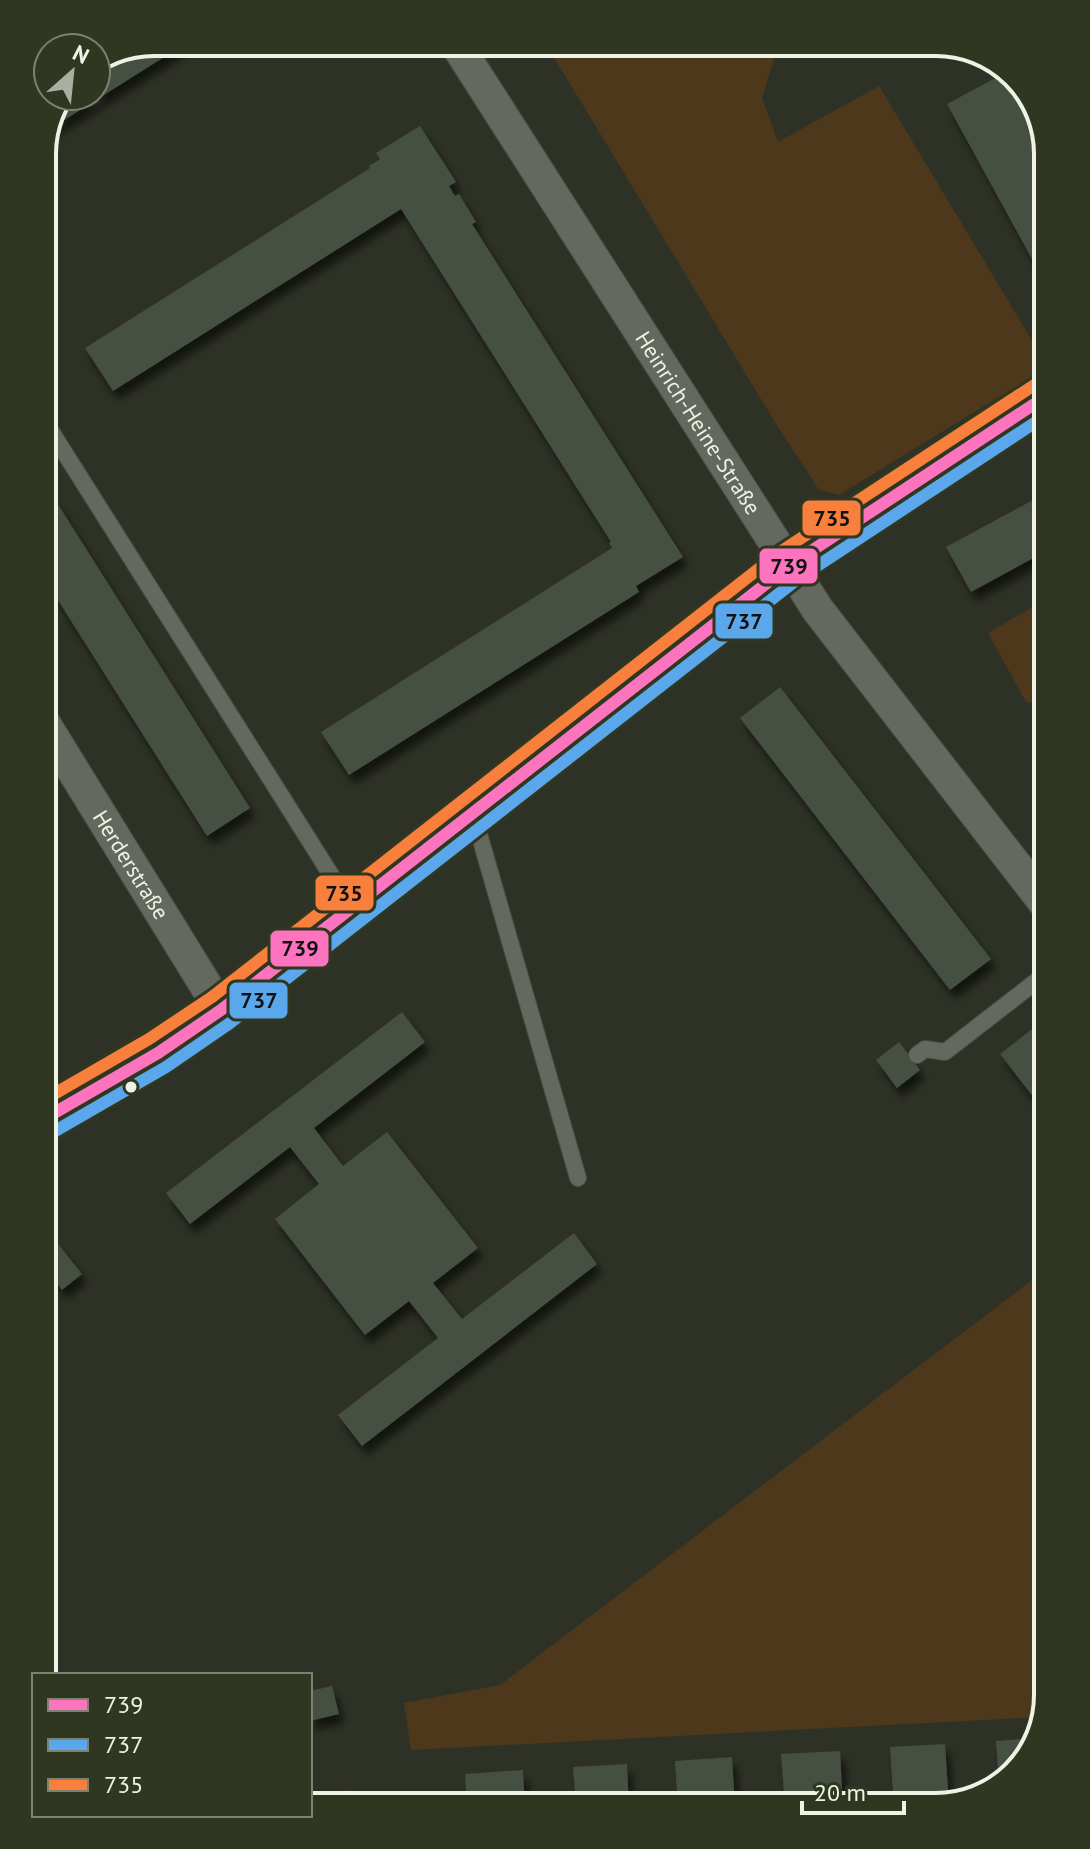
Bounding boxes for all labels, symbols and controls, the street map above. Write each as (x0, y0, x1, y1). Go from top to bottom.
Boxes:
north arrow (32, 32, 112, 112)
text: N (68, 38, 94, 70)
street label: Heinrich-Heine-Straße (630, 326, 767, 520)
line badge: 735 (801, 499, 862, 537)
text: 735 (813, 504, 851, 532)
line badge: 739 (758, 547, 819, 585)
text: 739 (770, 552, 808, 580)
line badge: 737 (714, 602, 774, 640)
text: 737 (725, 607, 763, 635)
street label: Herderstraße (87, 805, 176, 924)
line badge: 735 (314, 874, 375, 912)
text: 735 (325, 879, 363, 907)
line badge: 739 (269, 929, 330, 968)
text: 739 (281, 934, 319, 962)
line badge: 737 (228, 981, 289, 1020)
text: 737 (240, 986, 278, 1014)
unlabelled marker (123, 1079, 139, 1095)
legend (32, 1673, 312, 1817)
text: 739 (104, 1689, 143, 1720)
text: 737 (104, 1729, 143, 1760)
scale bar (802, 1765, 904, 1815)
text: 735 (104, 1769, 143, 1800)
text: 20 m (814, 1777, 866, 1808)

